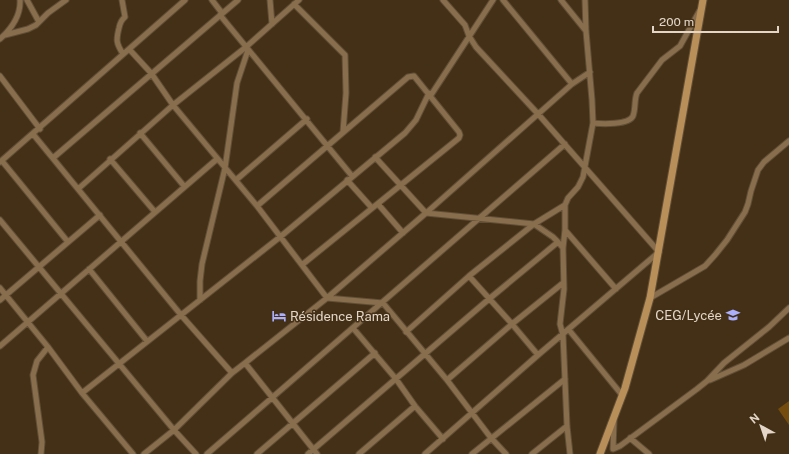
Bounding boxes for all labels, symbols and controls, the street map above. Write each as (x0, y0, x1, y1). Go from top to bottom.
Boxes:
scale bar (653, 8, 778, 34)
text: 200 m (659, 15, 694, 29)
school or university icon: CEG/Lycée (725, 307, 741, 323)
hotel icon: Résidence Rama (271, 308, 287, 324)
place label: CEG/Lycée (655, 308, 722, 323)
place label: Résidence Rama (290, 309, 390, 324)
north arrow (741, 406, 781, 446)
text: N (747, 411, 762, 426)

